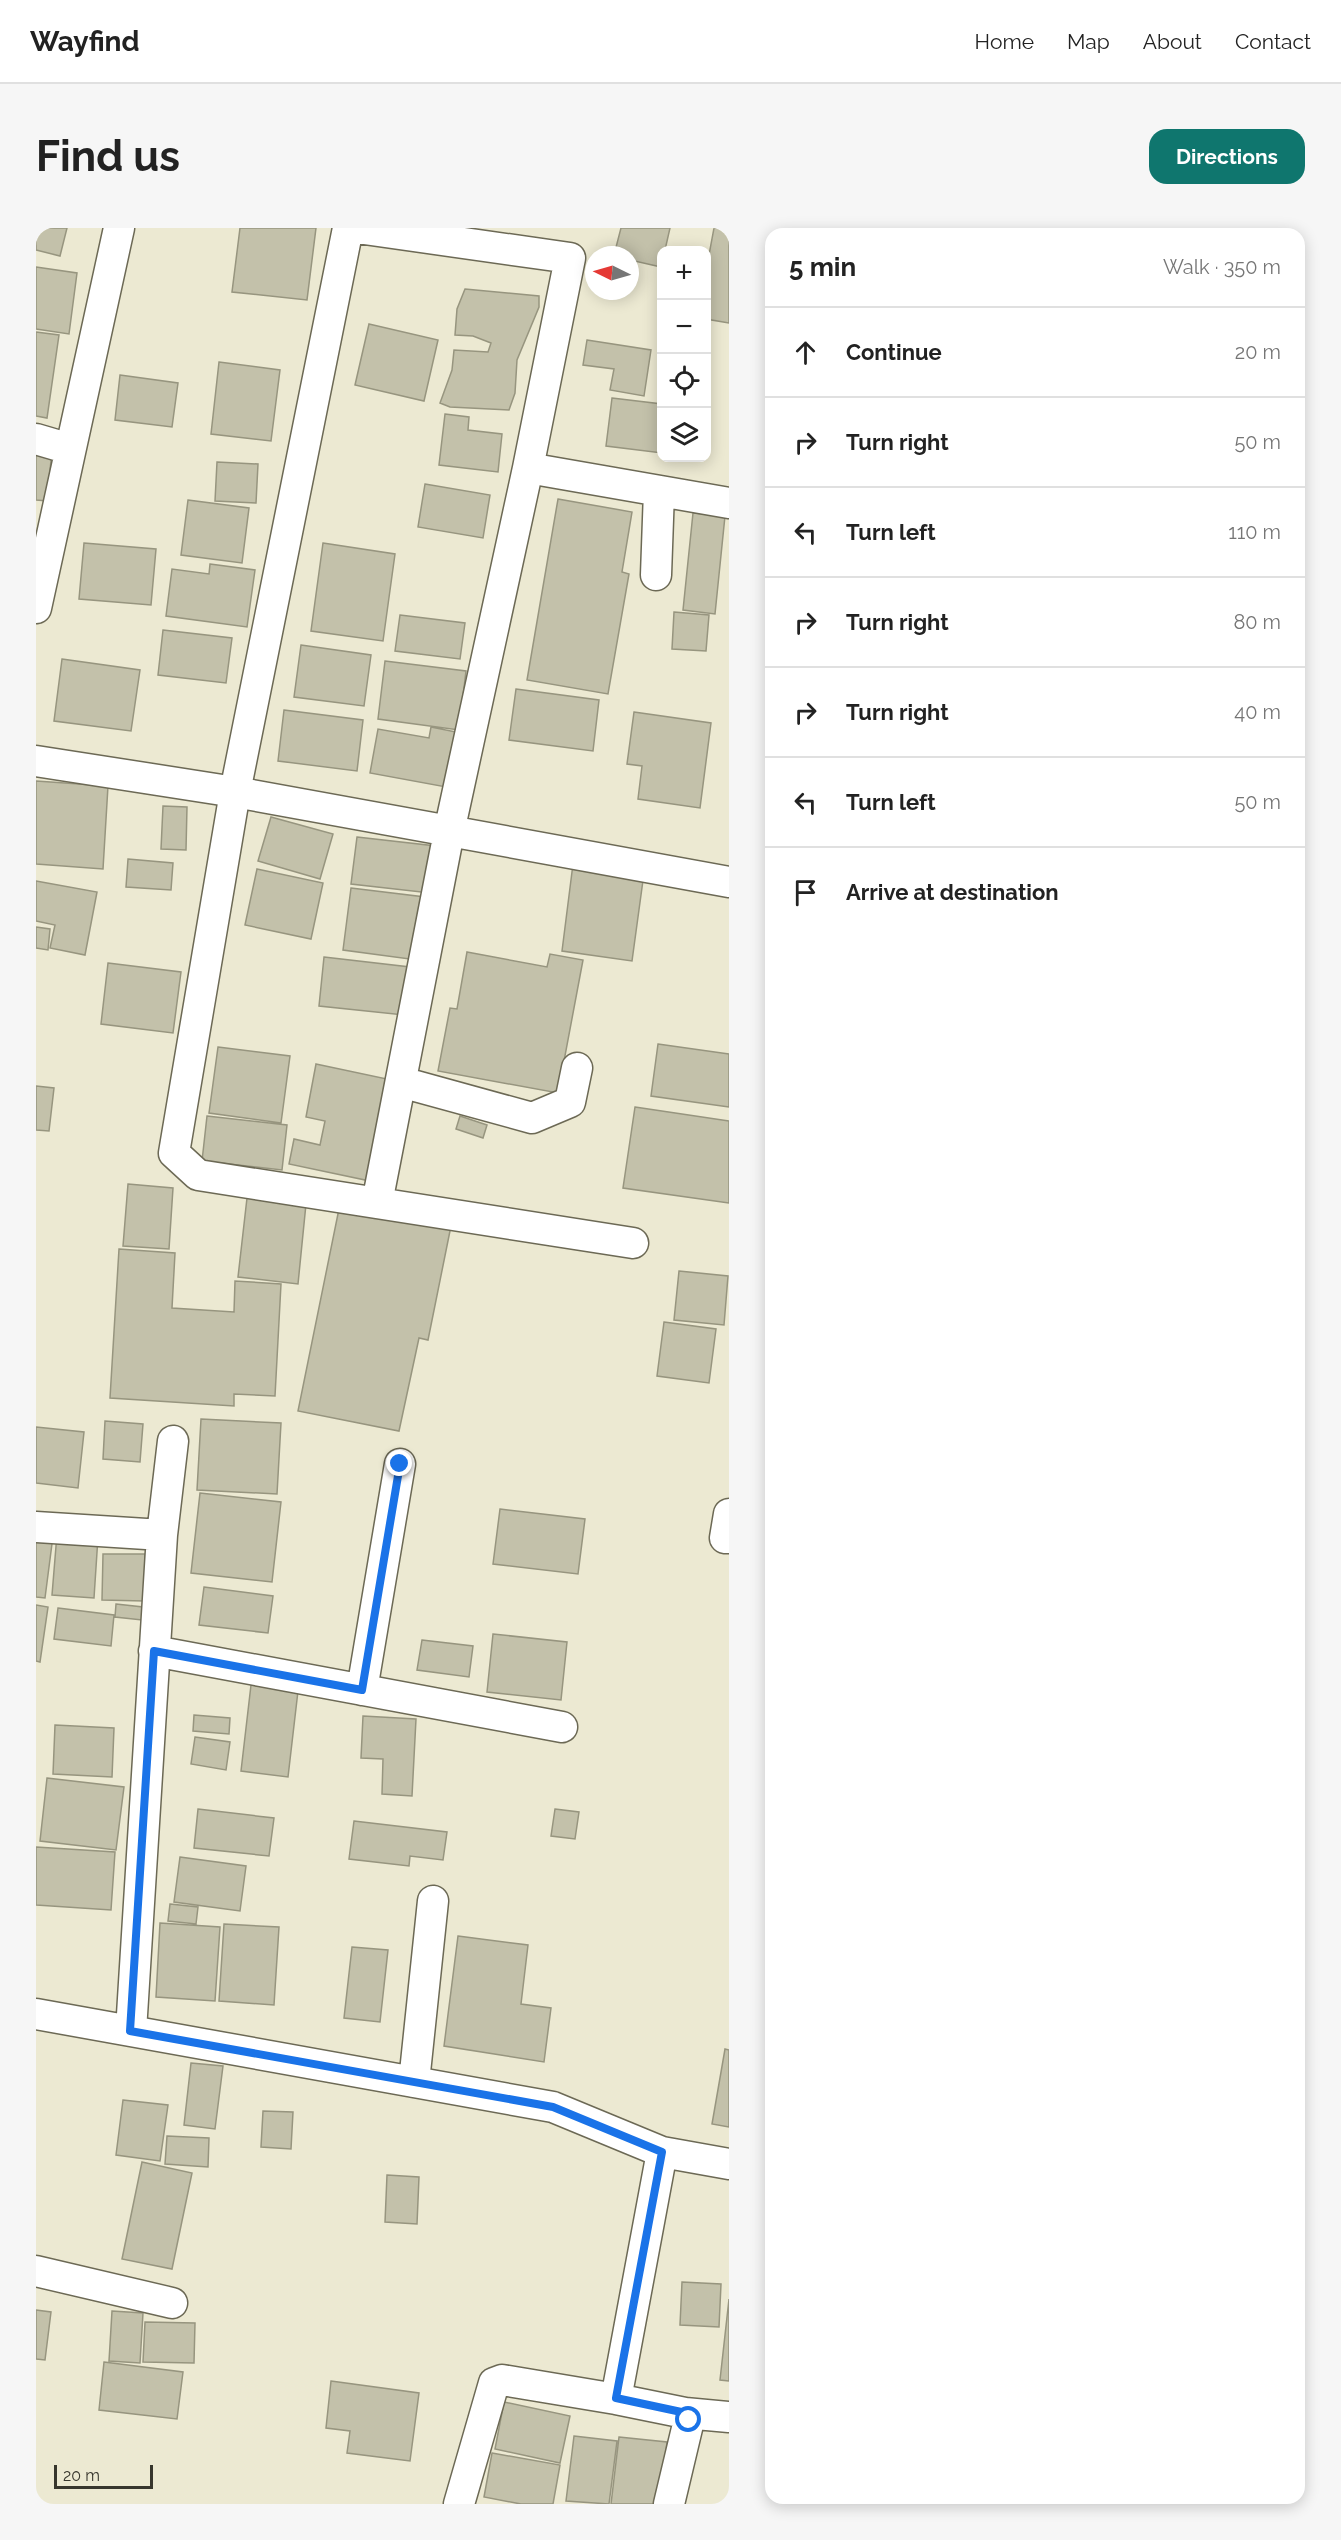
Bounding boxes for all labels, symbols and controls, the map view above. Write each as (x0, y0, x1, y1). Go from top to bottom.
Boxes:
text: Wayfind (30, 25, 140, 58)
text: Home (975, 29, 1034, 54)
text: Map (1067, 29, 1110, 54)
text: About (1143, 29, 1202, 54)
text: Contact (1235, 29, 1311, 54)
button: Directions (1149, 129, 1305, 184)
text: Find us (36, 132, 180, 181)
north arrow (585, 246, 639, 300)
map controls (657, 246, 711, 462)
button: + (657, 246, 711, 300)
text: 5 min (789, 252, 856, 282)
text: Walk · 350 m (1163, 255, 1281, 279)
button: − (657, 300, 711, 354)
icon: ahead (789, 336, 822, 369)
text: Continue (846, 339, 942, 365)
text: 20 m (1235, 340, 1281, 364)
button: locate (657, 354, 711, 408)
button: layers (657, 408, 711, 462)
icon: right (789, 426, 822, 459)
text: Turn right (846, 429, 949, 455)
text: 50 m (1234, 430, 1281, 454)
icon: left (789, 516, 822, 549)
text: Turn left (846, 519, 936, 545)
text: 110 m (1228, 520, 1281, 544)
icon: right (789, 606, 822, 639)
text: Turn right (846, 609, 949, 635)
text: 80 m (1233, 610, 1281, 634)
icon: right (789, 696, 822, 729)
text: Turn right (846, 699, 949, 725)
text: 40 m (1234, 700, 1281, 724)
icon: left (789, 786, 822, 819)
text: Turn left (846, 789, 936, 815)
text: 50 m (1234, 790, 1281, 814)
icon: arrive (789, 876, 822, 909)
text: Arrive at destination (846, 879, 1059, 905)
route end (386, 1450, 412, 1476)
route start (675, 2406, 701, 2432)
scale bar (54, 2462, 153, 2490)
text: 20 m (63, 2466, 100, 2485)

